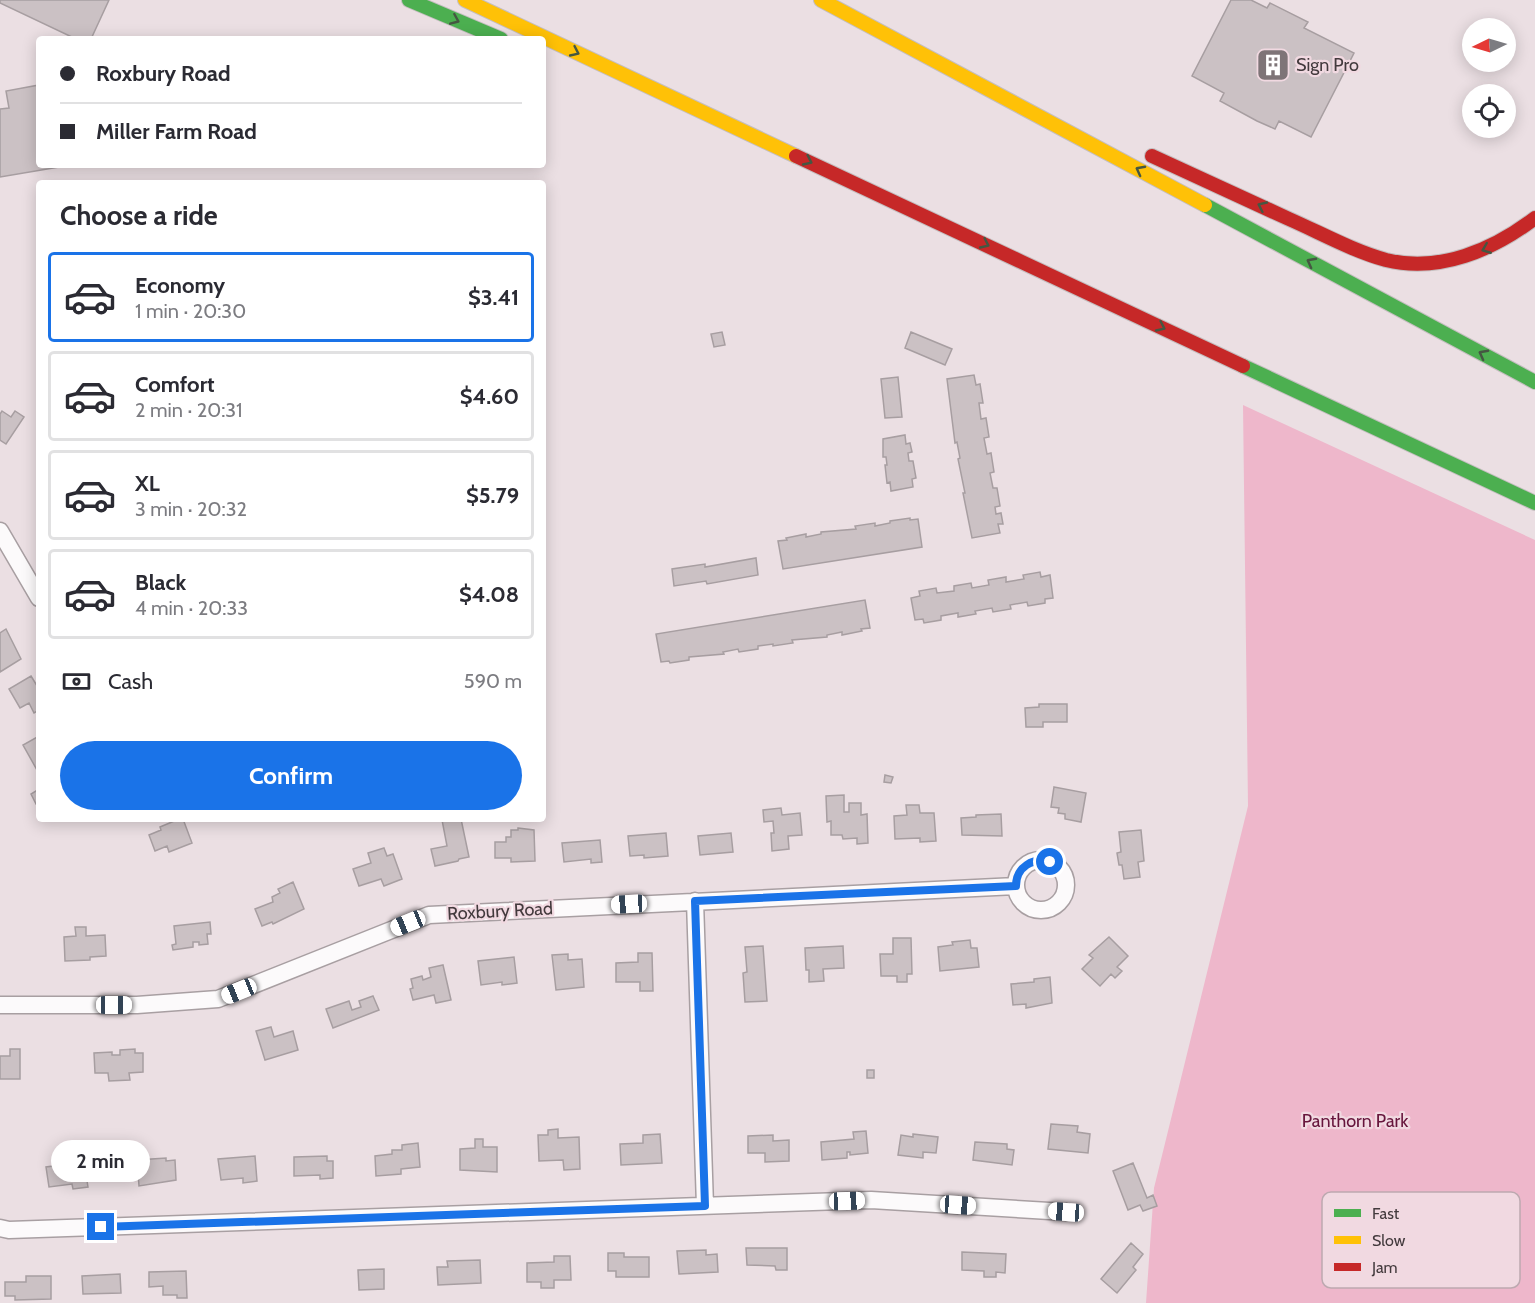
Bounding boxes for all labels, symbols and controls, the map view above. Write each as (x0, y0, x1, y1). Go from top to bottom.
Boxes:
one-way arrow (449, 12, 460, 24)
north arrow (1462, 18, 1516, 72)
map controls (1462, 18, 1516, 138)
one-way arrow (568, 44, 579, 56)
building icon: Sign Pro (1255, 47, 1291, 83)
place label: Sign Pro (1296, 54, 1359, 76)
text: Roxbury Road (96, 60, 231, 87)
button: locate (1462, 84, 1516, 138)
text: Miller Farm Road (96, 118, 257, 145)
one-way arrow (802, 154, 813, 166)
one-way arrow (1135, 166, 1146, 177)
text: Choose a ride (60, 199, 218, 232)
one-way arrow (1258, 202, 1269, 214)
one-way arrow (978, 237, 989, 249)
one-way arrow (1481, 242, 1492, 254)
one-way arrow (1307, 258, 1318, 269)
icon: car (63, 270, 117, 324)
text: Economy (135, 272, 225, 299)
text: $3.41 (468, 284, 519, 311)
text: 1 min · 20:30 (135, 299, 246, 323)
one-way arrow (1155, 320, 1166, 332)
one-way arrow (1479, 350, 1490, 361)
icon: car (63, 369, 117, 423)
text: Comfort (135, 371, 214, 398)
text: $4.60 (460, 383, 519, 410)
text: 2 min · 20:31 (135, 398, 243, 422)
icon: car (63, 468, 117, 522)
text: XL (135, 470, 160, 497)
text: $5.79 (466, 482, 519, 509)
text: 3 min · 20:32 (135, 497, 247, 521)
icon: car (63, 567, 117, 621)
text: Black (135, 569, 186, 596)
text: $4.08 (459, 581, 519, 608)
text: 4 min · 20:33 (135, 596, 248, 620)
icon: cash (60, 665, 93, 698)
text: Cash (108, 668, 153, 695)
text: 590 m (464, 669, 522, 693)
button: Confirm (60, 741, 522, 810)
route start (1036, 848, 1063, 875)
car (611, 894, 647, 914)
street label: Roxbury Road (447, 897, 553, 925)
car (388, 908, 428, 938)
car (219, 976, 259, 1006)
car (96, 996, 132, 1014)
park label: Panthorn Park (1302, 1110, 1409, 1132)
callout: 2 min (51, 1140, 150, 1182)
text: 2 min (76, 1149, 125, 1173)
car (829, 1191, 865, 1211)
legend (1322, 1192, 1520, 1288)
car (939, 1195, 977, 1215)
car (1047, 1202, 1085, 1222)
text: Fast (1372, 1204, 1400, 1223)
route end (87, 1213, 114, 1240)
text: Slow (1372, 1231, 1406, 1250)
text: Jam (1371, 1258, 1398, 1277)

